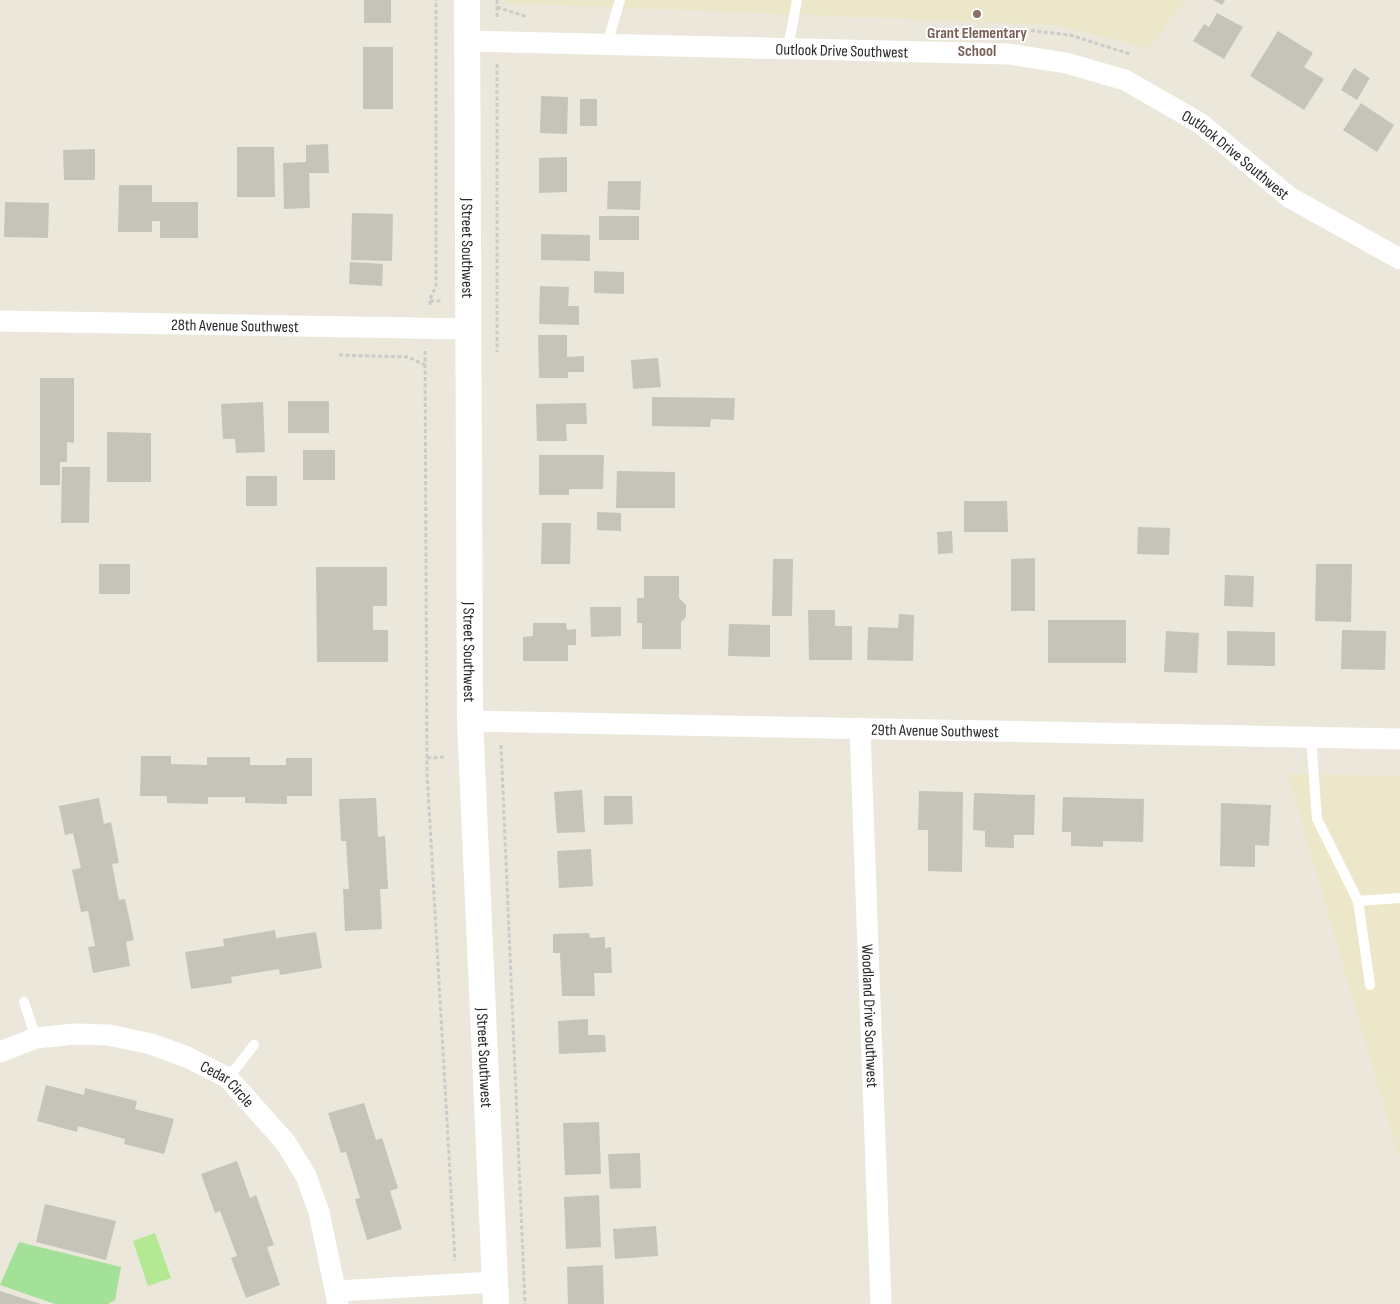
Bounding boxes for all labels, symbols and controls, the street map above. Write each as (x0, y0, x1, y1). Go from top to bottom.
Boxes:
marker: Grant Elementary School (971, 8, 983, 20)
place label: Grant Elementary School (927, 24, 1027, 61)
street label: Outlook Drive Southwest (775, 40, 909, 63)
street label: Outlook Drive Southwest (1178, 107, 1293, 204)
street label: J Street Southwest (457, 197, 476, 298)
street label: 28th Avenue Southwest (171, 316, 299, 337)
street label: J Street Southwest (459, 601, 478, 702)
street label: 29th Avenue Southwest (871, 721, 999, 742)
street label: Woodland Drive Southwest (857, 944, 881, 1088)
street label: J Street Southwest (472, 1006, 495, 1108)
street label: Cedar Circle (197, 1057, 258, 1112)

